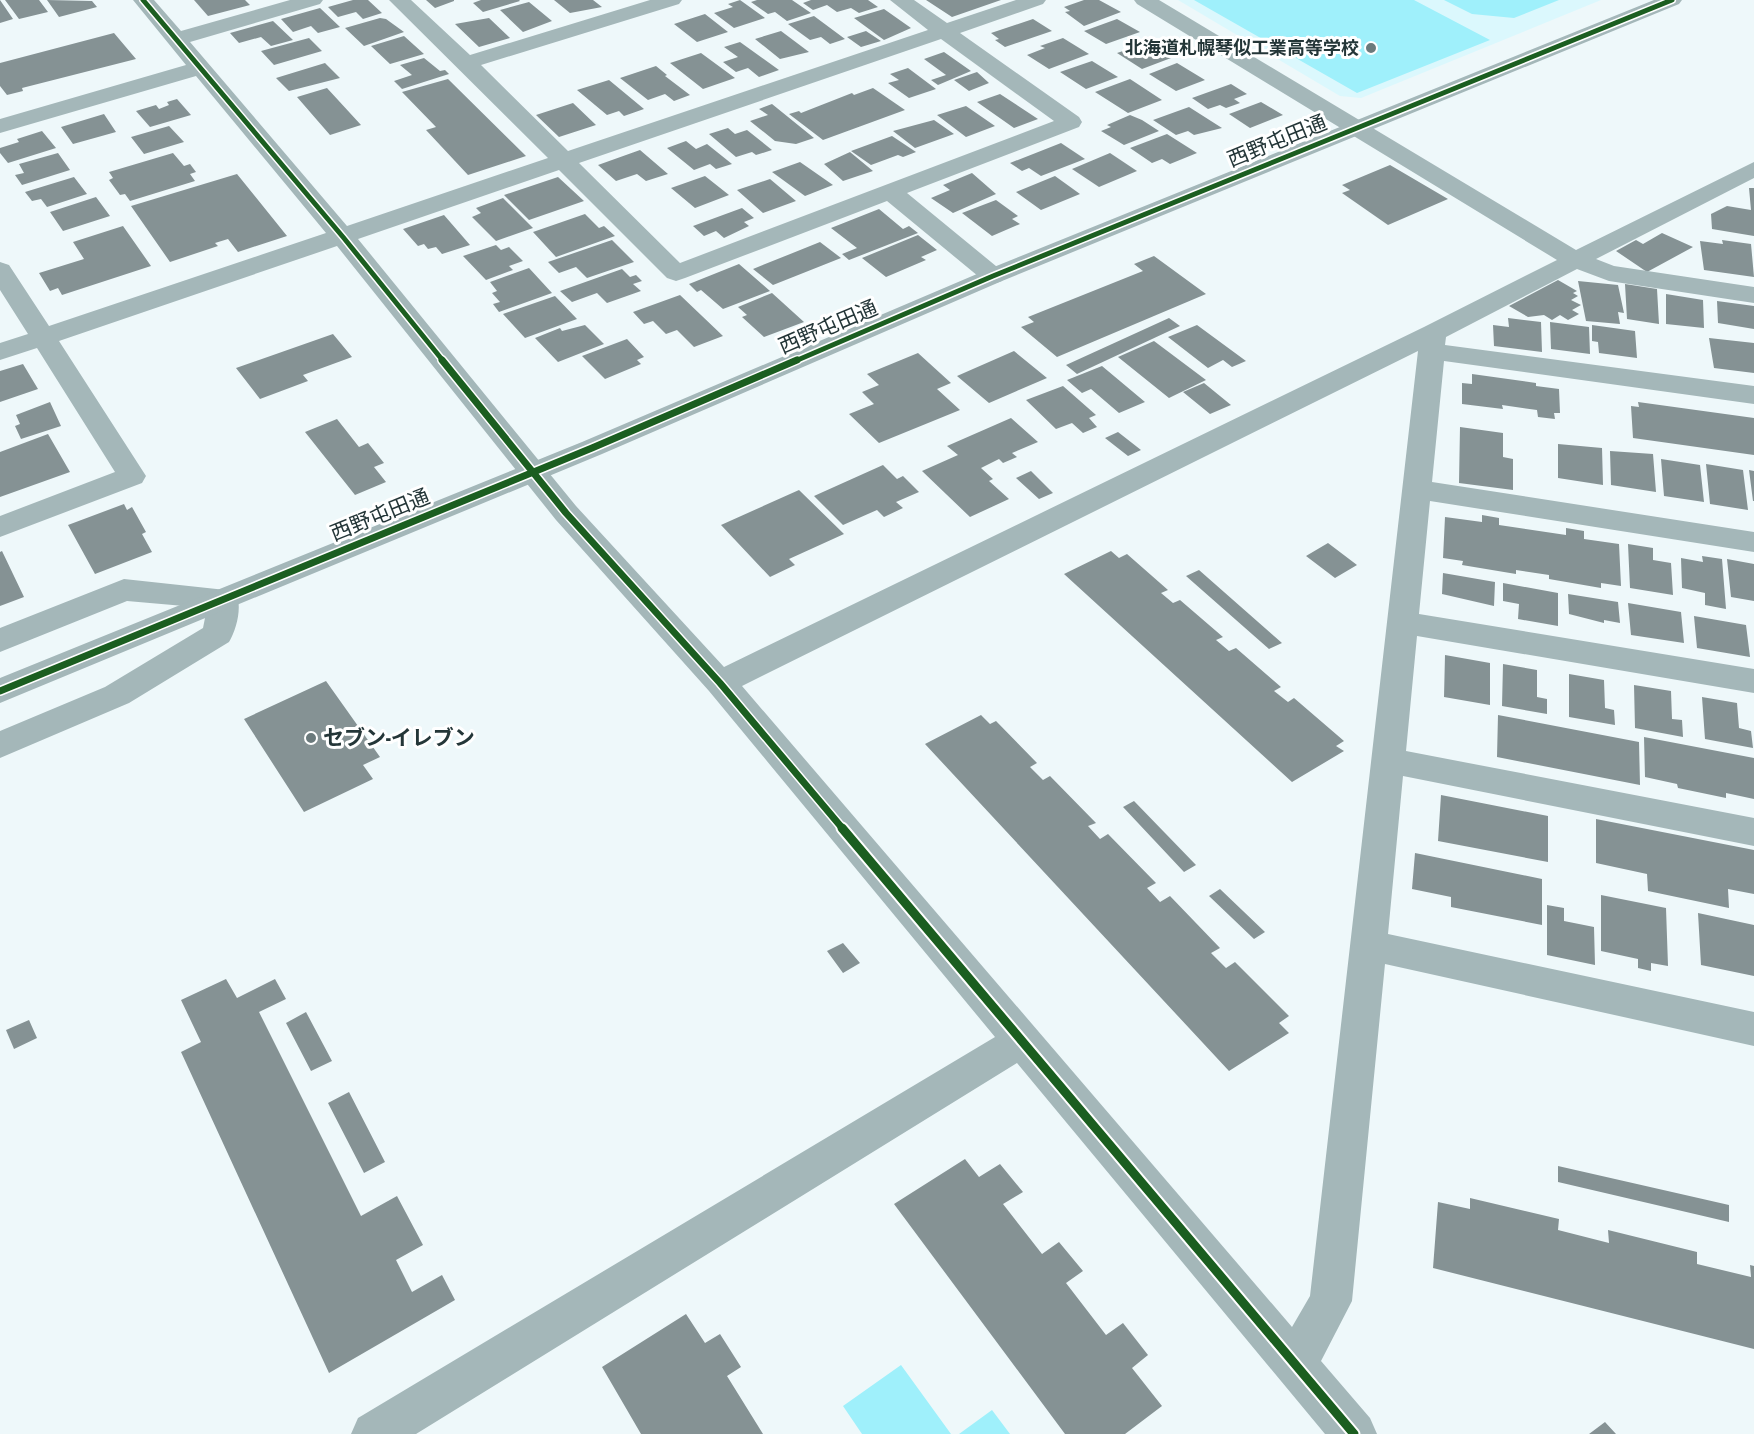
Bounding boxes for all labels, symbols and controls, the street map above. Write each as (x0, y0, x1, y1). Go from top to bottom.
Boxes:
place label: 北海道札幌琴似工業高等学校 (1125, 35, 1359, 61)
marker: 北海道札幌琴似工業高等学校 (1364, 41, 1378, 55)
street label: 西野屯田通 (1223, 107, 1331, 175)
street label: 西野屯田通 (774, 293, 882, 361)
street label: 西野屯田通 (326, 481, 434, 549)
place label: セブン-イレブン (323, 723, 475, 753)
marker: セブン-イレブン (304, 731, 318, 745)

